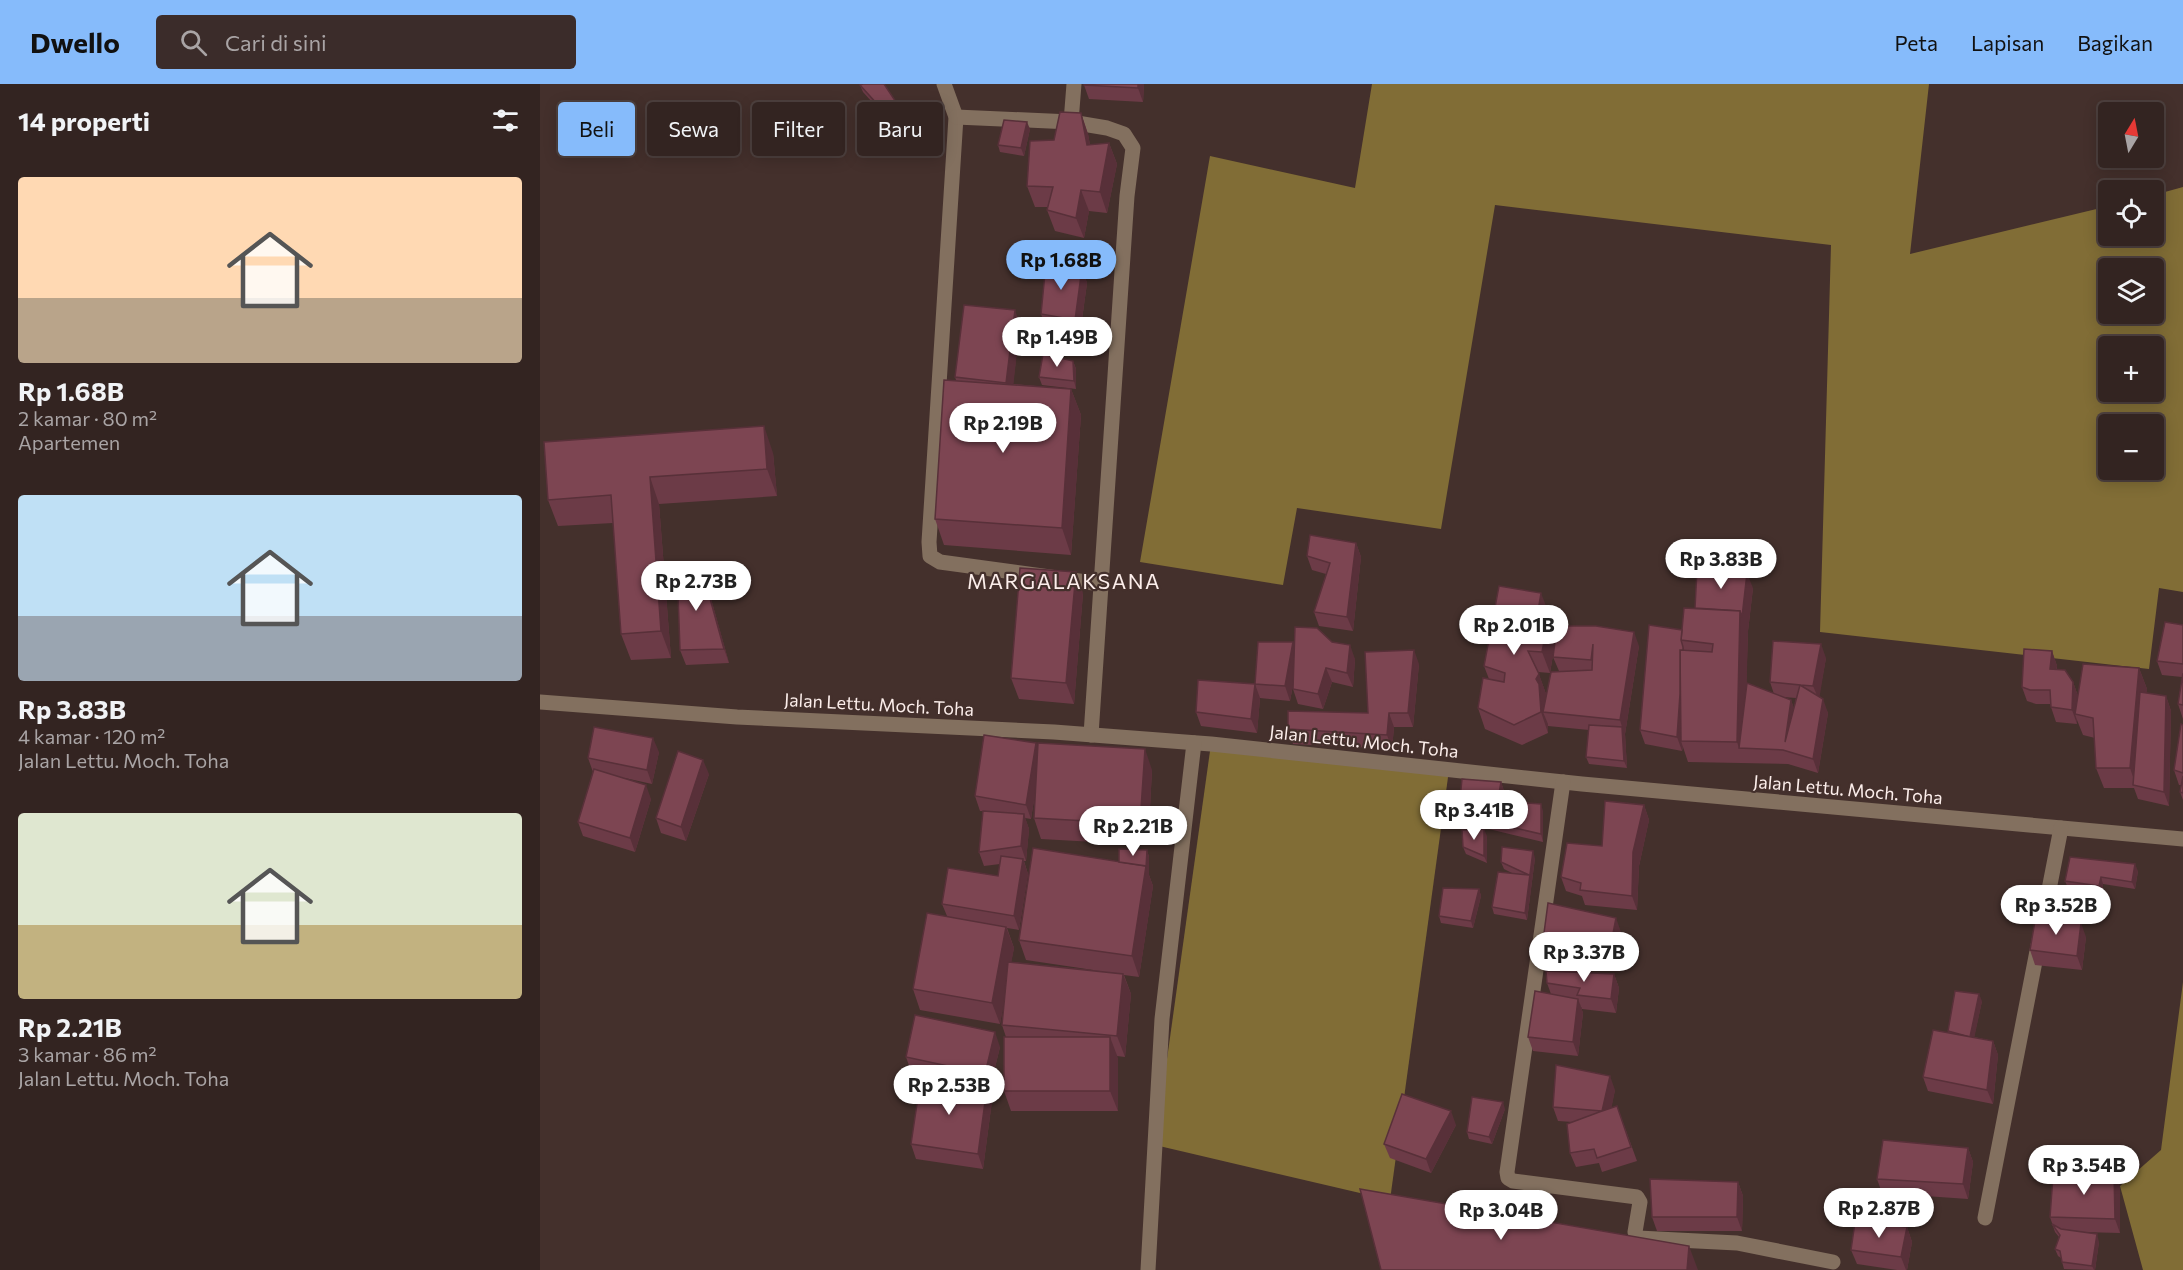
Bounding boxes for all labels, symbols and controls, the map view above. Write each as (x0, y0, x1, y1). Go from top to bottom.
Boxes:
search box (156, 15, 576, 69)
text: Dwello (30, 25, 120, 59)
icon: search (177, 26, 210, 59)
text: Cari di sini (225, 29, 327, 56)
text: Peta (1895, 30, 1938, 55)
text: Lapisan (1971, 30, 2044, 55)
text: Bagikan (2077, 30, 2153, 55)
chip: Beli (558, 102, 635, 156)
chip: Sewa (647, 102, 740, 156)
chip: Filter (752, 102, 845, 156)
chip: Baru (857, 102, 943, 156)
north arrow (2098, 102, 2164, 168)
map controls (2098, 102, 2164, 480)
icon: filters (489, 104, 522, 137)
text: 14 properti (18, 105, 150, 136)
button: locate (2098, 180, 2164, 246)
icon: home (216, 216, 324, 324)
pin: Rp 1.68B (999, 240, 1123, 291)
text: Rp 1.68B (1020, 247, 1102, 271)
button: layers (2098, 258, 2164, 324)
pin: Rp 1.49B (995, 317, 1119, 368)
text: Rp 1.49B (1016, 324, 1098, 348)
button: + (2098, 336, 2164, 402)
text: Rp 1.68B (18, 375, 124, 406)
pin: Rp 2.19B (941, 403, 1065, 454)
text: 2 kamar · 80 m² (18, 406, 157, 430)
text: Rp 2.19B (963, 410, 1043, 434)
button: − (2098, 414, 2164, 480)
text: Apartemen (18, 430, 120, 454)
icon: home (216, 534, 324, 642)
pin: Rp 3.83B (1659, 539, 1783, 590)
text: Rp 3.83B (1679, 546, 1763, 570)
pin: Rp 2.73B (634, 561, 758, 612)
text: Rp 2.73B (655, 568, 737, 592)
district label: MARGALAKSANA (967, 568, 1161, 593)
pin: Rp 2.01B (1452, 605, 1576, 656)
text: Rp 2.01B (1473, 612, 1555, 636)
street label: Jalan Lettu. Moch. Toha (784, 688, 974, 720)
text: Rp 3.83B (18, 693, 126, 724)
street label: Jalan Lettu. Moch. Toha (1268, 720, 1460, 762)
text: 4 kamar · 120 m² (18, 724, 165, 748)
text: Jalan Lettu. Moch. Toha (18, 748, 229, 772)
street label: Jalan Lettu. Moch. Toha (1752, 770, 1944, 808)
pin: Rp 3.41B (1412, 790, 1536, 841)
text: Rp 3.41B (1434, 797, 1514, 821)
pin: Rp 2.21B (1071, 806, 1195, 857)
text: Rp 2.21B (1093, 813, 1173, 837)
icon: home (216, 852, 324, 960)
pin: Rp 3.52B (1994, 885, 2118, 936)
text: Rp 3.52B (2015, 892, 2097, 916)
pin: Rp 3.37B (1522, 932, 1646, 983)
text: Rp 3.37B (1543, 939, 1625, 963)
text: Rp 2.21B (18, 1011, 122, 1042)
text: 3 kamar · 86 m² (18, 1042, 156, 1066)
pin: Rp 2.53B (887, 1065, 1011, 1116)
text: Jalan Lettu. Moch. Toha (18, 1066, 229, 1090)
text: Rp 2.53B (908, 1072, 990, 1096)
pin: Rp 3.54B (2022, 1145, 2146, 1196)
text: Rp 3.54B (2042, 1152, 2126, 1176)
pin: Rp 2.87B (1817, 1188, 1941, 1239)
pin: Rp 3.04B (1439, 1190, 1563, 1241)
text: Rp 2.87B (1838, 1195, 1920, 1219)
text: Rp 3.04B (1459, 1197, 1543, 1221)

